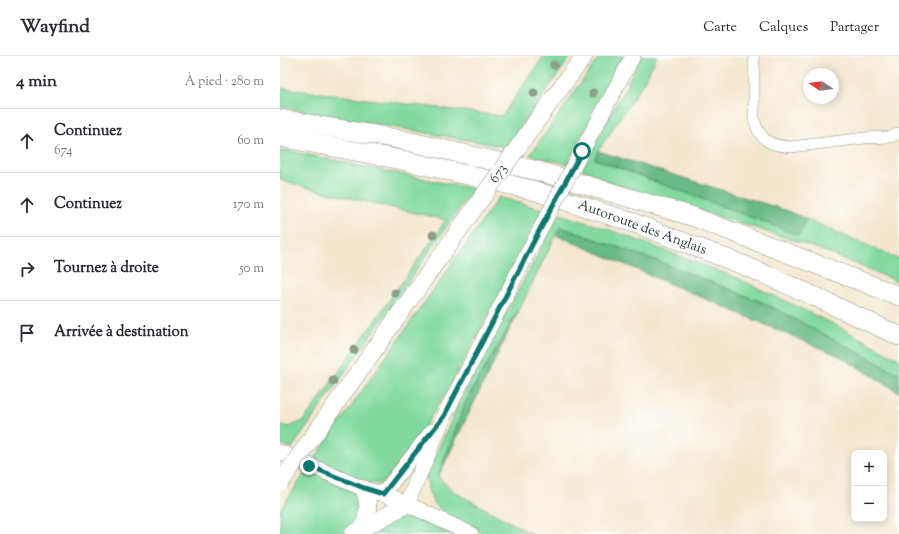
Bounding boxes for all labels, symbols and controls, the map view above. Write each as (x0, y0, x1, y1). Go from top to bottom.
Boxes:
text: Wayfind (20, 14, 90, 41)
text: Carte (703, 18, 737, 38)
text: Calques (759, 18, 808, 38)
text: Partager (830, 18, 879, 38)
north arrow (803, 68, 839, 104)
text: 4 min (16, 70, 57, 94)
text: À pied · 280 m (185, 73, 264, 91)
text: Continuez (54, 121, 122, 142)
icon: ahead (16, 130, 38, 152)
text: 60 m (237, 132, 264, 150)
text: 674 (54, 142, 73, 160)
route start (573, 142, 591, 160)
street label: 673 (485, 160, 513, 188)
icon: ahead (16, 194, 38, 216)
text: Continuez (54, 194, 122, 215)
street label: Autoroute des Anglais (575, 195, 709, 261)
text: 170 m (233, 196, 264, 214)
icon: right (16, 258, 38, 280)
text: Tournez à droite (54, 258, 159, 279)
text: 50 m (239, 260, 264, 278)
icon: arrive (16, 322, 38, 344)
text: Arrivée à destination (54, 322, 189, 343)
map controls (851, 450, 887, 522)
button: + (851, 450, 887, 486)
route end (300, 457, 318, 475)
button: − (851, 486, 887, 522)

